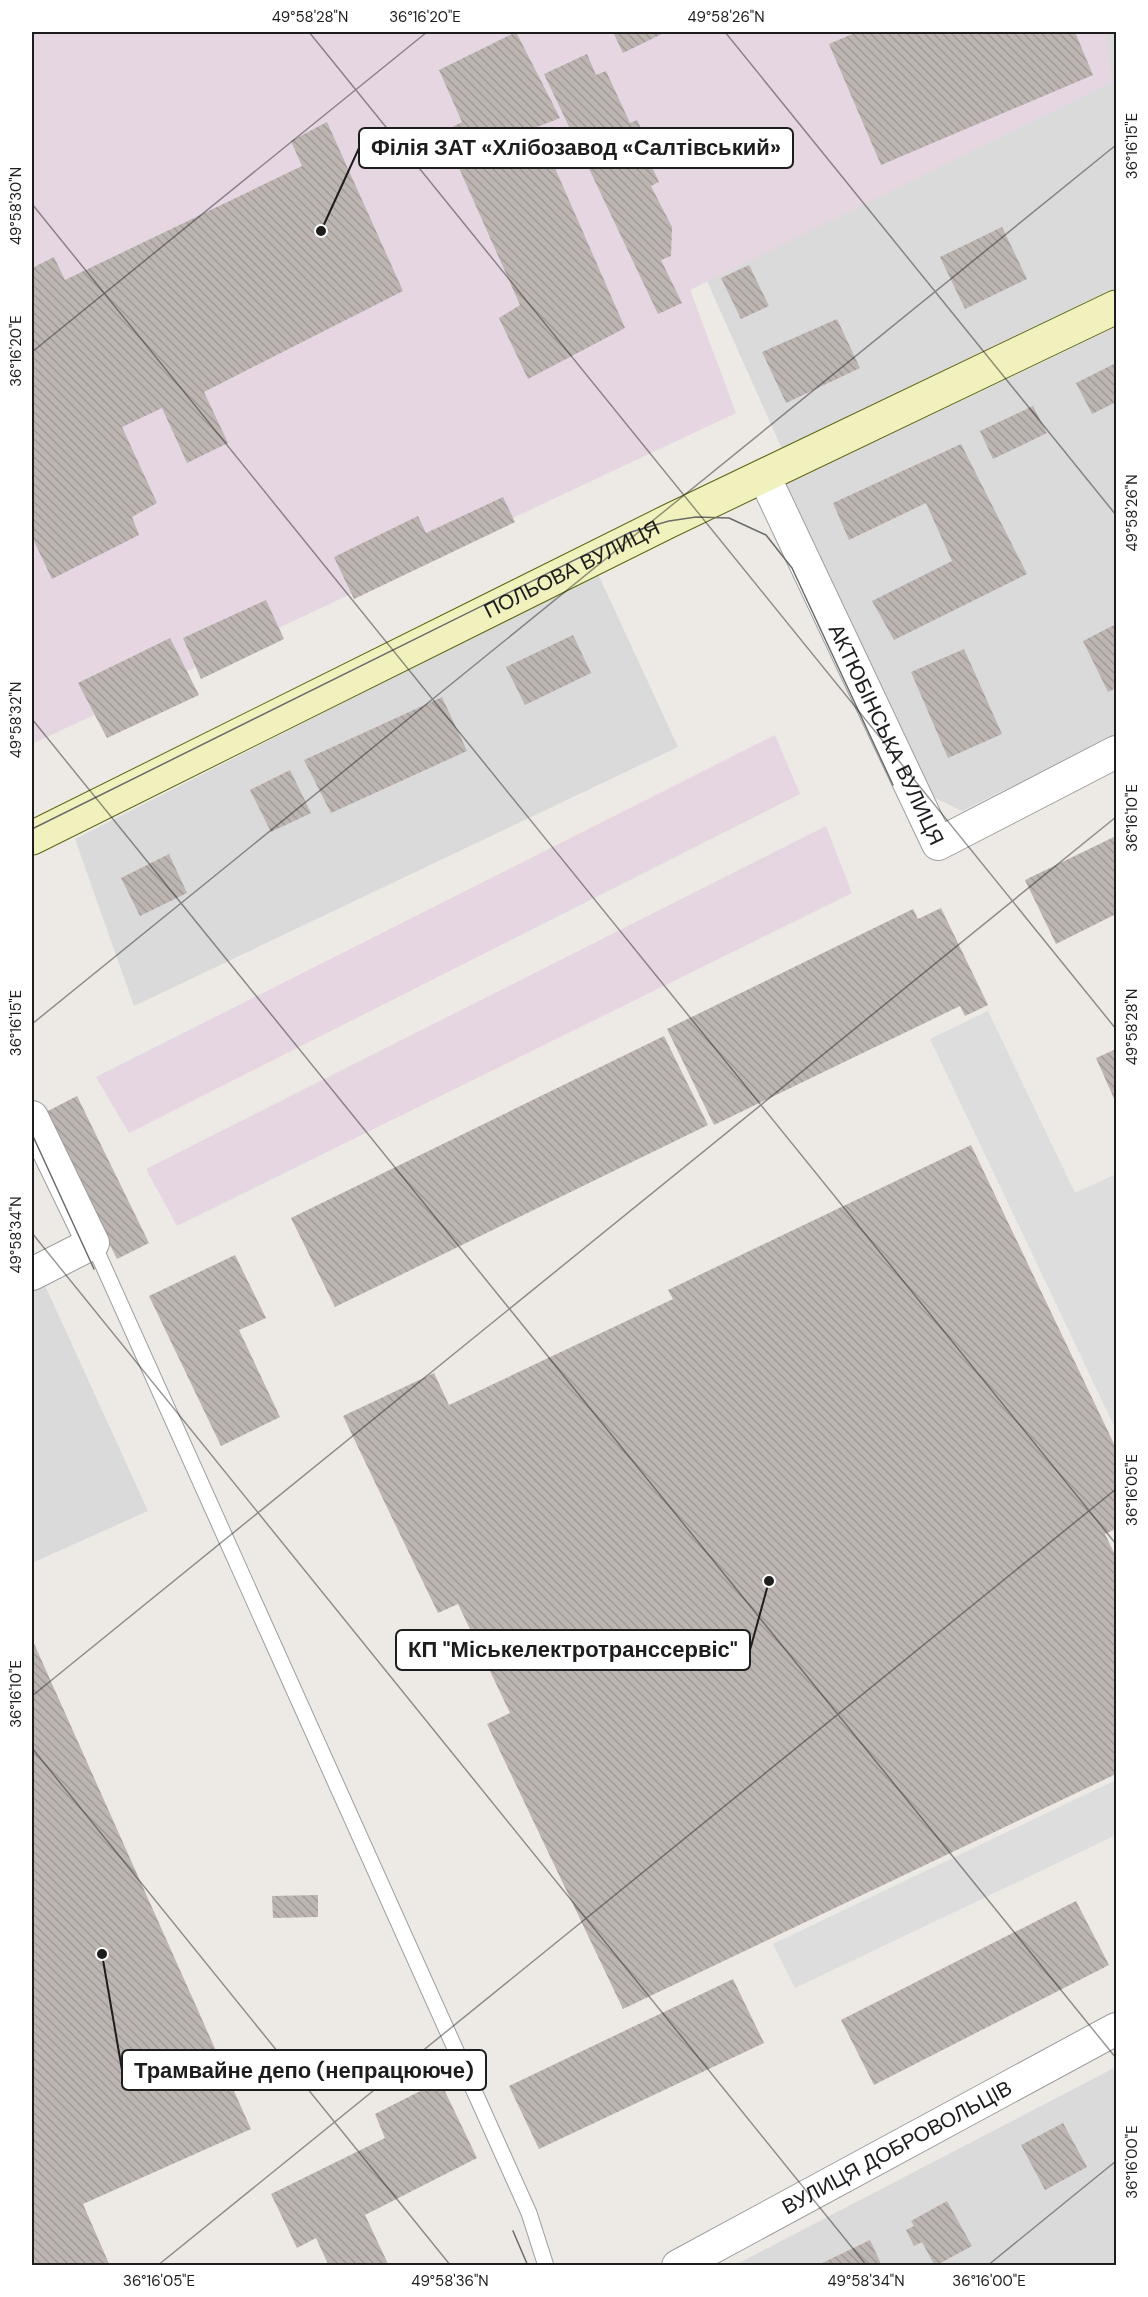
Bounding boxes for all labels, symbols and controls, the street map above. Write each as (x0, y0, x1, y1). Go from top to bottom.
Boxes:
text: 49°58'28"N (272, 7, 348, 27)
text: 36°16'20"E (389, 7, 461, 27)
text: 49°58'26"N (687, 7, 765, 27)
text: 36°16'15"E (1122, 113, 1142, 179)
callout: Філія ЗАТ «Хлібозавод «Салтівський» (359, 128, 793, 168)
text: Філія ЗАТ «Хлібозавод «Салтівський» (371, 133, 781, 162)
text: 49°58'30"N (6, 167, 26, 245)
text: 36°16'20"E (6, 315, 26, 387)
text: 49°58'26"N (1122, 474, 1142, 552)
street label: ПОЛЬОВА ВУЛИЦЯ (479, 514, 665, 625)
street label: АКТЮБІНСЬКА ВУЛИЦЯ (822, 619, 951, 850)
text: 49°58'32"N (6, 682, 26, 758)
text: 36°16'10"E (1122, 784, 1142, 852)
text: 49°58'28"N (1122, 989, 1142, 1065)
text: 36°16'15"E (6, 990, 26, 1056)
text: 49°58'34"N (6, 1196, 26, 1274)
text: 36°16'05"E (1122, 1454, 1142, 1526)
callout: КП "Міськелектротранссервіс" (396, 1630, 750, 1670)
text: КП "Міськелектротранссервіс" (408, 1635, 738, 1664)
text: 36°16'10"E (6, 1660, 26, 1728)
callout: Трамвайне депо (непрацююче) (122, 2050, 486, 2090)
text: Трамвайне депо (непрацююче) (134, 2056, 474, 2085)
street label: ВУЛИЦЯ ДОБРОВОЛЬЦІВ (777, 2074, 1017, 2221)
text: 36°16'00"E (1122, 2125, 1142, 2199)
text: 36°16'05"E (123, 2271, 195, 2291)
text: 49°58'36"N (411, 2271, 489, 2291)
text: 49°58'34"N (827, 2271, 905, 2291)
text: 36°16'00"E (952, 2271, 1026, 2291)

